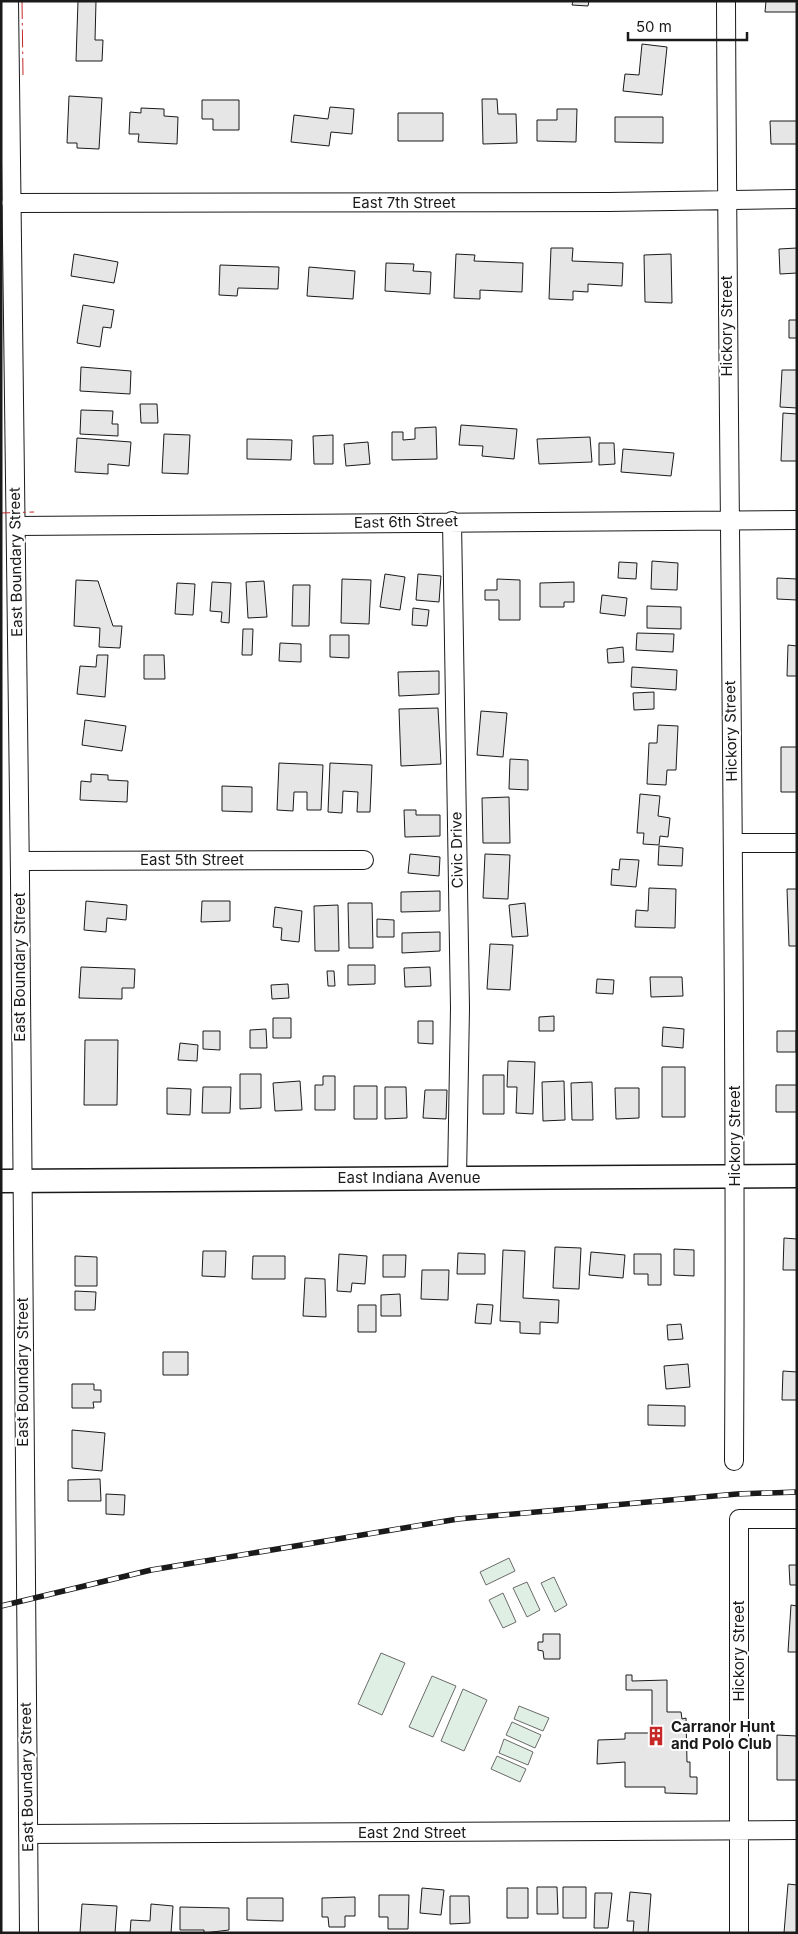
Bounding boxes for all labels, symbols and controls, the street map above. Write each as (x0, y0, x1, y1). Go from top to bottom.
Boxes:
scale bar (628, 10, 747, 42)
text: 50 m (636, 17, 672, 36)
street label: East 7th Street (352, 193, 456, 212)
street label: Hickory Street (717, 275, 736, 377)
street label: East Boundary Street (5, 487, 26, 637)
street label: East 6th Street (354, 511, 458, 532)
street label: Hickory Street (720, 680, 741, 782)
street label: Civic Drive (446, 812, 467, 889)
street label: East 5th Street (140, 850, 244, 869)
street label: East Boundary Street (10, 892, 29, 1042)
street label: Hickory Street (725, 1085, 744, 1187)
street label: East Indiana Avenue (338, 1168, 480, 1187)
street label: East Boundary Street (13, 1297, 32, 1447)
street label: Hickory Street (729, 1600, 748, 1702)
street label: East Boundary Street (16, 1702, 37, 1852)
place label: Carranor Hunt and Polo Club (671, 1717, 776, 1753)
building icon: Carranor Hunt and Polo Club (645, 1725, 667, 1747)
street label: East 2nd Street (358, 1823, 466, 1842)

